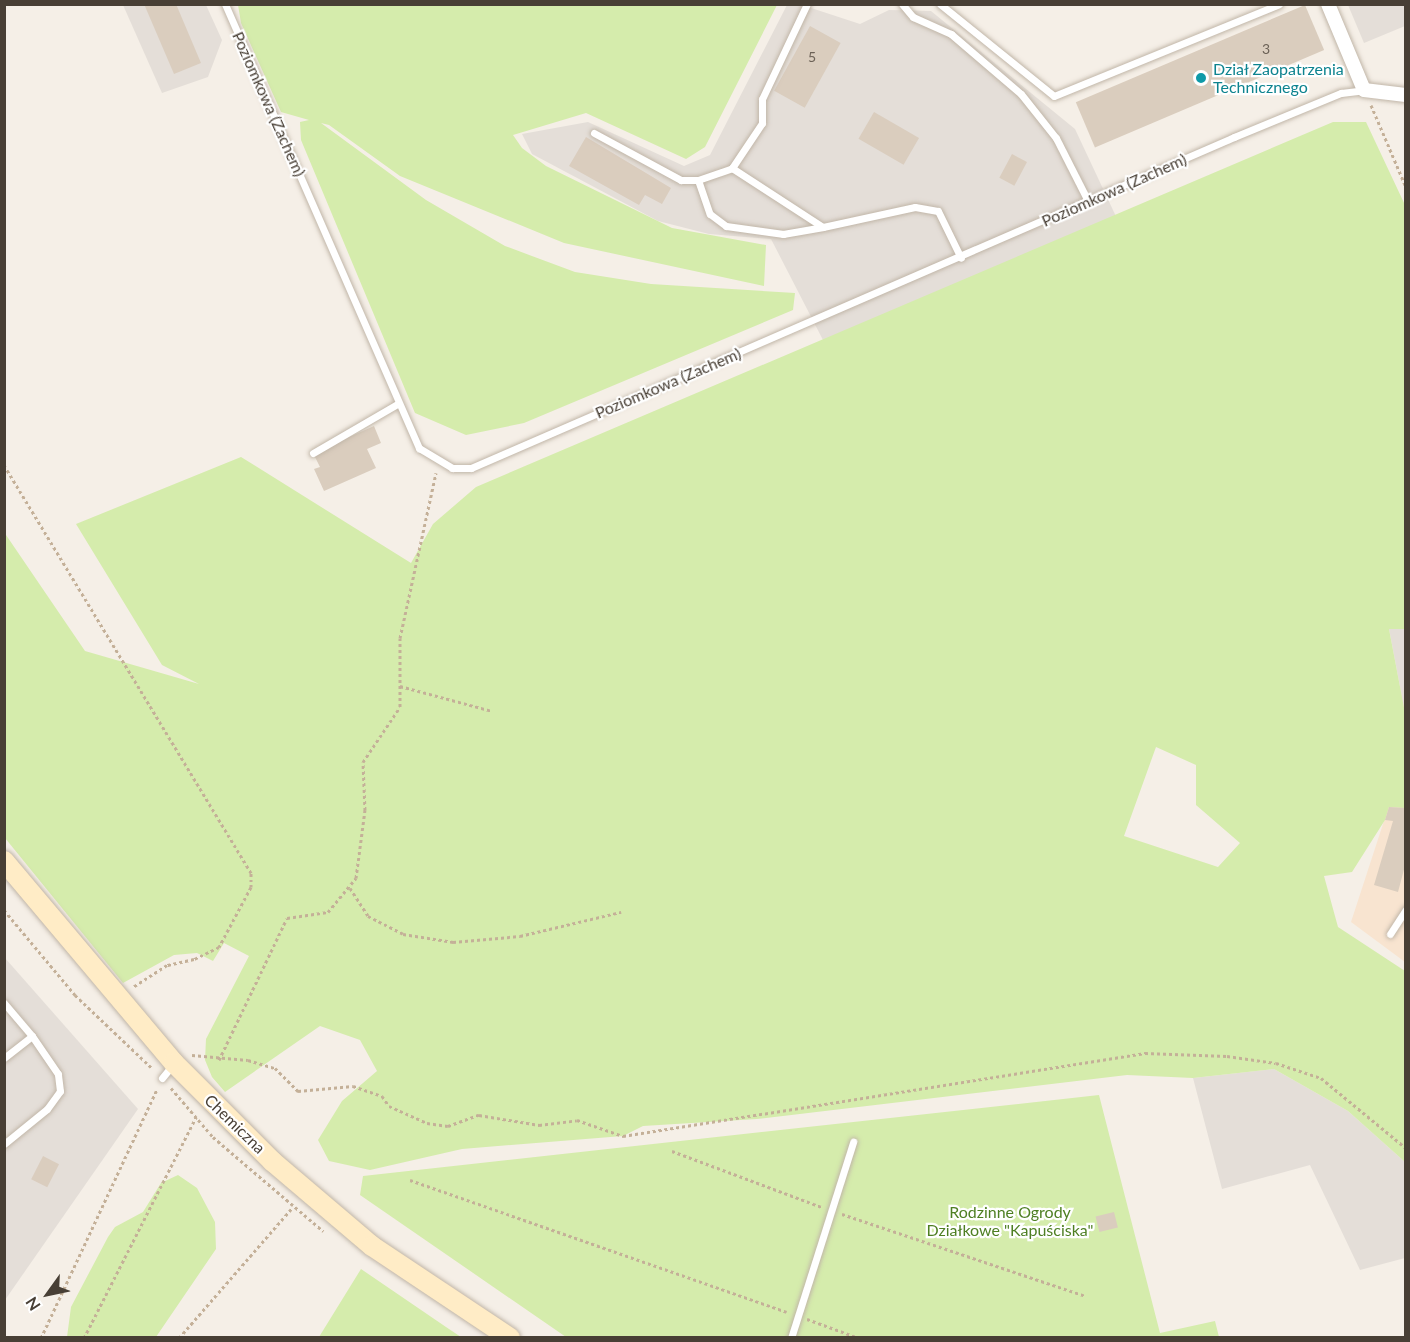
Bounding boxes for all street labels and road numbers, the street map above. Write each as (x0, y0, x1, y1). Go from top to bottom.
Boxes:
street label: Poziomkowa (Zachem) (228, 29, 310, 179)
street label: Poziomkowa (Zachem) (1039, 149, 1189, 231)
street label: Poziomkowa (Zachem) (592, 344, 744, 422)
street label: Chemiczna (201, 1090, 269, 1158)

